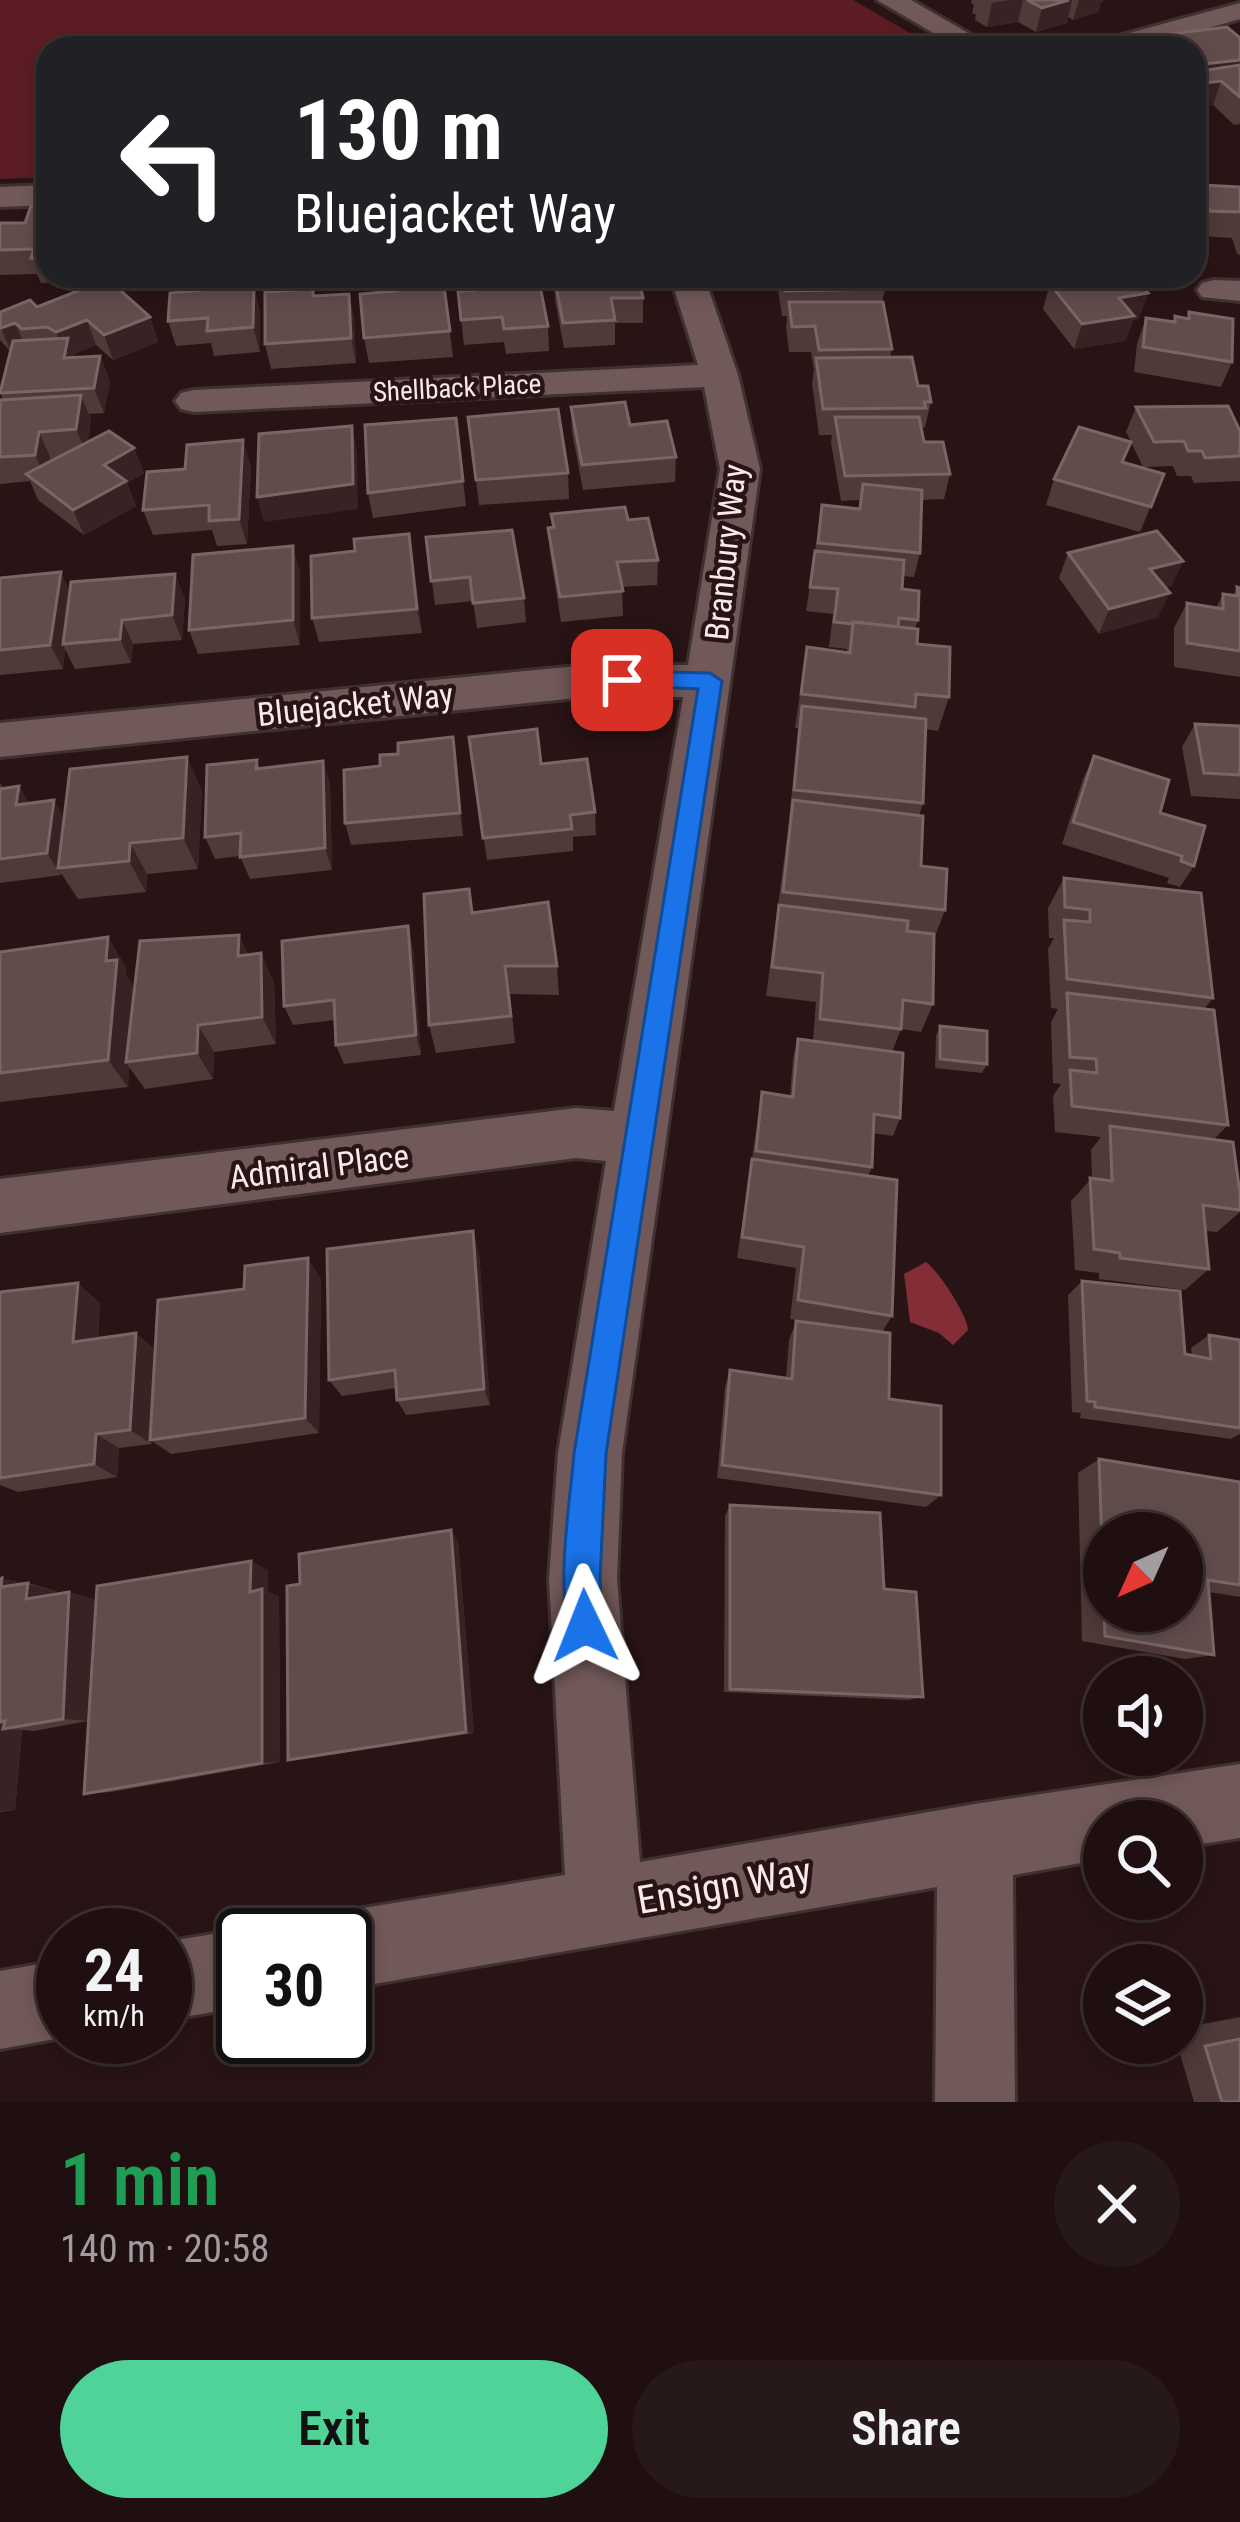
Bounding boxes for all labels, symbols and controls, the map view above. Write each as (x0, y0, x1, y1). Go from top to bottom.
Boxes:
text: 130 m (294, 81, 503, 180)
icon: left (96, 84, 252, 240)
text: Bluejacket Way (294, 182, 616, 245)
street label: Shellback Place (372, 368, 542, 408)
street label: Branbury Way (697, 462, 754, 642)
pin (571, 629, 673, 731)
icon: arrive (589, 647, 655, 713)
street label: Bluejacket Way (255, 675, 455, 734)
street label: Admiral Place (227, 1136, 411, 1197)
north arrow (1083, 1512, 1203, 1632)
map controls (1083, 1512, 1203, 2064)
position arrow (522, 1563, 648, 1689)
button: sound (1083, 1656, 1203, 1776)
button: search (1083, 1800, 1203, 1920)
street label: Ensign Way (634, 1848, 815, 1924)
speed limit sign: 30 (216, 1908, 372, 2064)
text: 24 (84, 1935, 144, 2006)
button: layers (1083, 1944, 1203, 2064)
text: km/h (83, 1998, 145, 2033)
text: 1 min (60, 2138, 219, 2223)
button: close (1054, 2141, 1180, 2267)
text: 140 m · 20:58 (60, 2226, 270, 2272)
button: Exit (60, 2360, 608, 2498)
button: Share (632, 2360, 1180, 2498)

